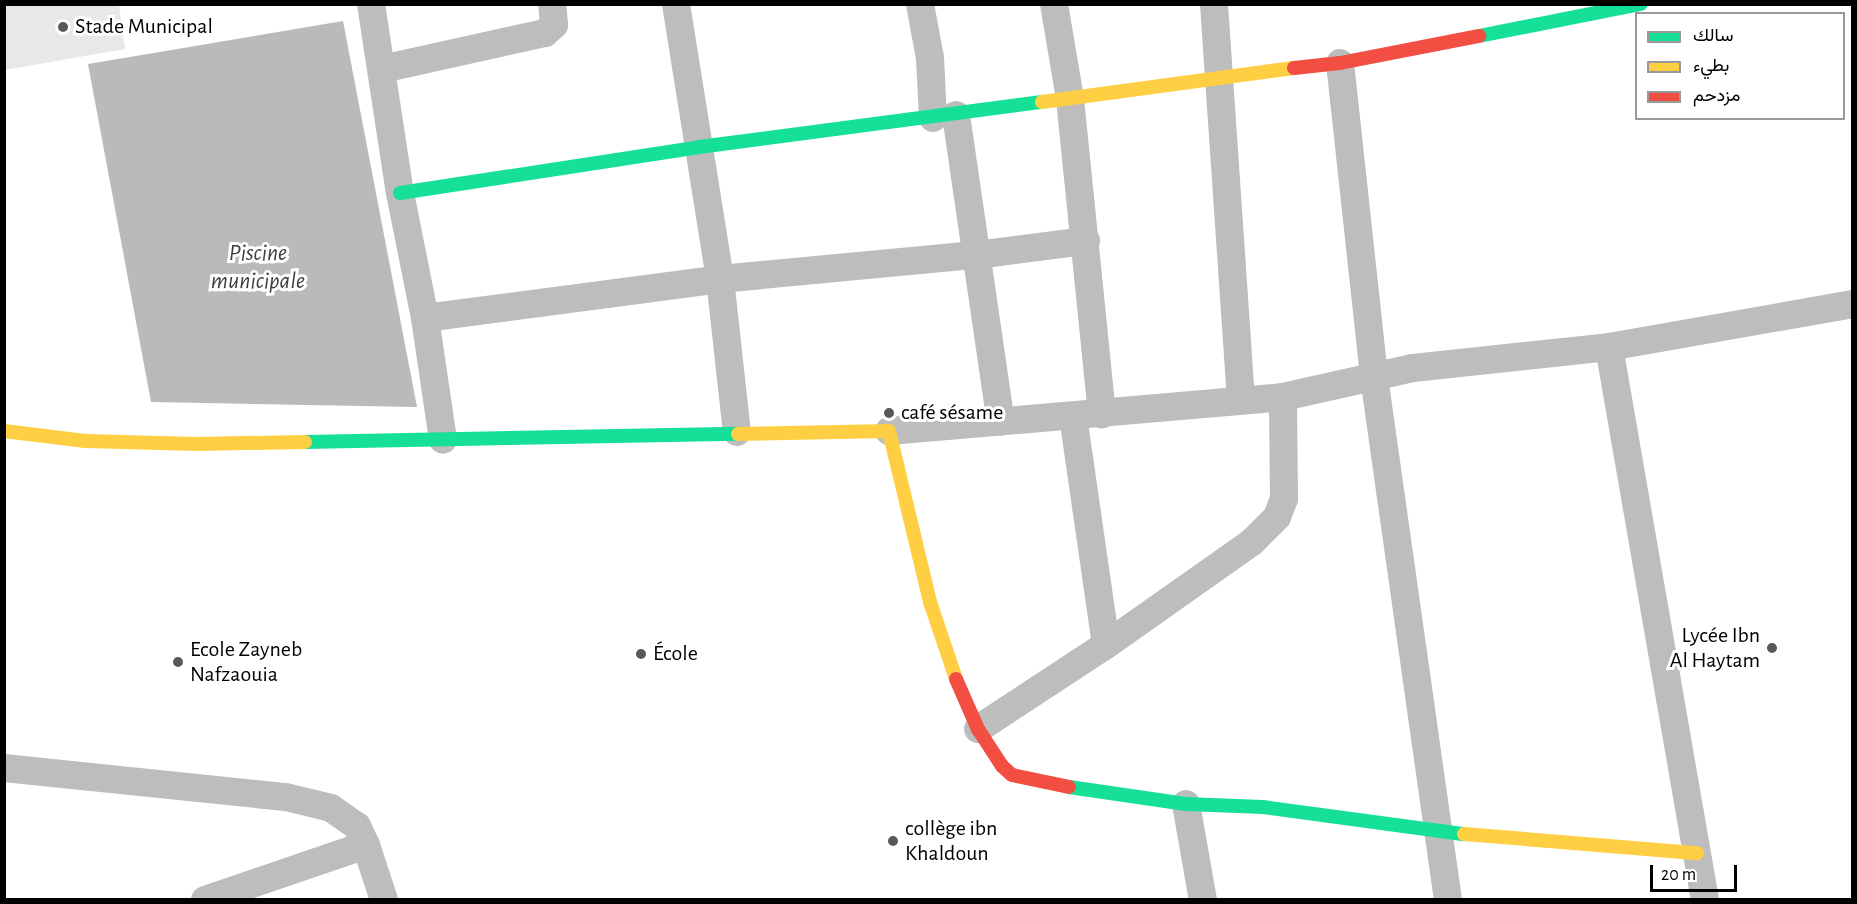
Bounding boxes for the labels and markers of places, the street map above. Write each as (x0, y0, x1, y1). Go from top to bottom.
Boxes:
place label: Stade Municipal (75, 14, 213, 40)
marker: Stade Municipal (56, 20, 70, 34)
place label: café sésame (901, 400, 1003, 426)
marker: café sésame (882, 406, 896, 420)
place label: Lycée Ibn Al Haytam (1670, 622, 1760, 674)
place label: Ecole Zayneb Nafzaouia (190, 636, 302, 688)
place label: École (653, 641, 698, 667)
marker: Lycée Ibn Al Haytam (1765, 641, 1779, 655)
marker: École (634, 647, 648, 661)
marker: Ecole Zayneb Nafzaouia (171, 655, 185, 669)
place label: collège ibn Khaldoun (905, 815, 997, 866)
marker: collège ibn Khaldoun (886, 834, 900, 848)

